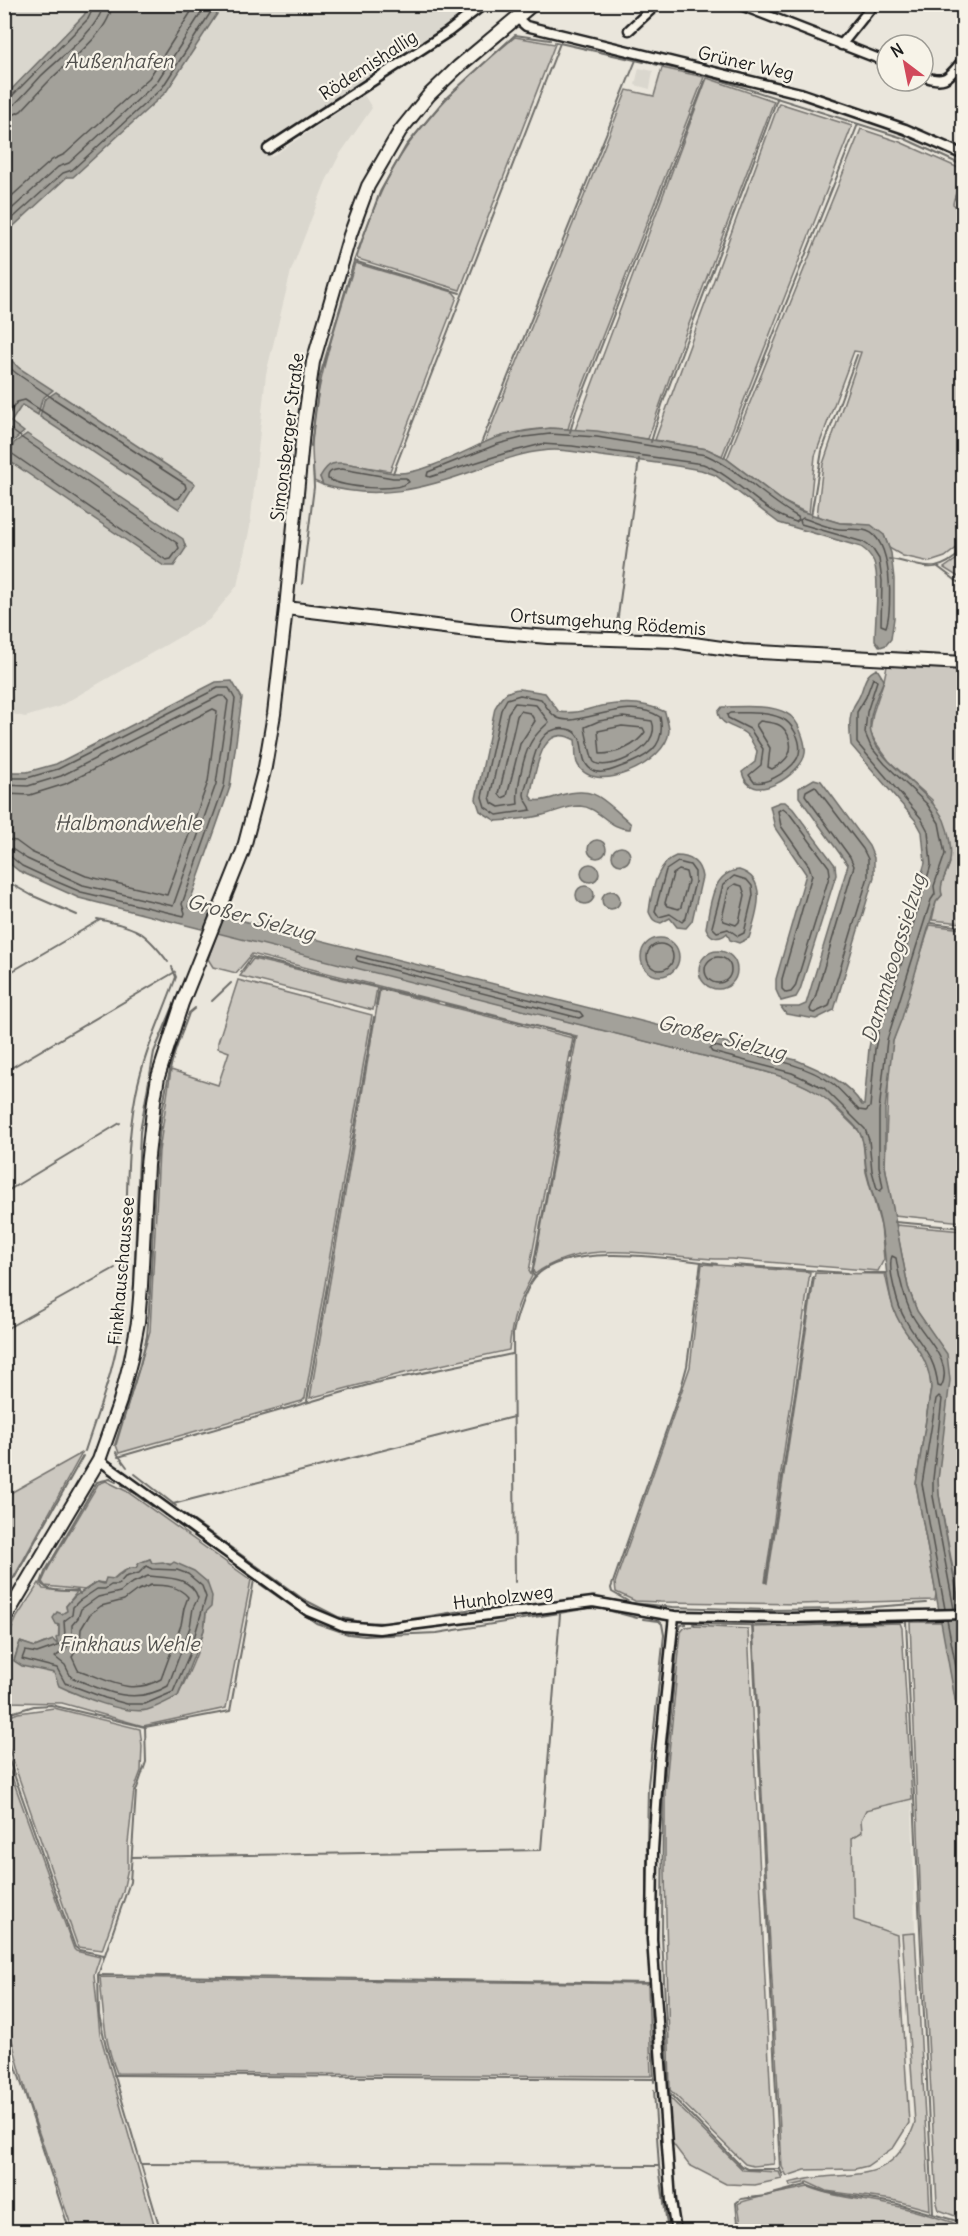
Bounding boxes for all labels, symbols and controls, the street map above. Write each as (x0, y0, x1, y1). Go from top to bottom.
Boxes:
street label: Rödemishallig (315, 25, 421, 105)
north arrow (875, 33, 935, 93)
text: N (887, 39, 907, 62)
street label: Grüner Weg (696, 41, 796, 85)
water label: Außenhafen (64, 48, 174, 73)
street label: Simonsberger Straße (265, 352, 309, 522)
street label: Ortsumgehung Rödemis (509, 604, 707, 640)
water label: Halbmondwehle (55, 810, 203, 835)
water label: Dammkoogssielzug (856, 869, 931, 1045)
water label: Großer Sielzug (184, 888, 319, 947)
water label: Großer Sielzug (655, 1009, 791, 1065)
street label: Finkhauschaussee (103, 1196, 139, 1346)
street label: Hunholzweg (452, 1579, 554, 1615)
water label: Finkhaus Wehle (59, 1631, 201, 1656)

